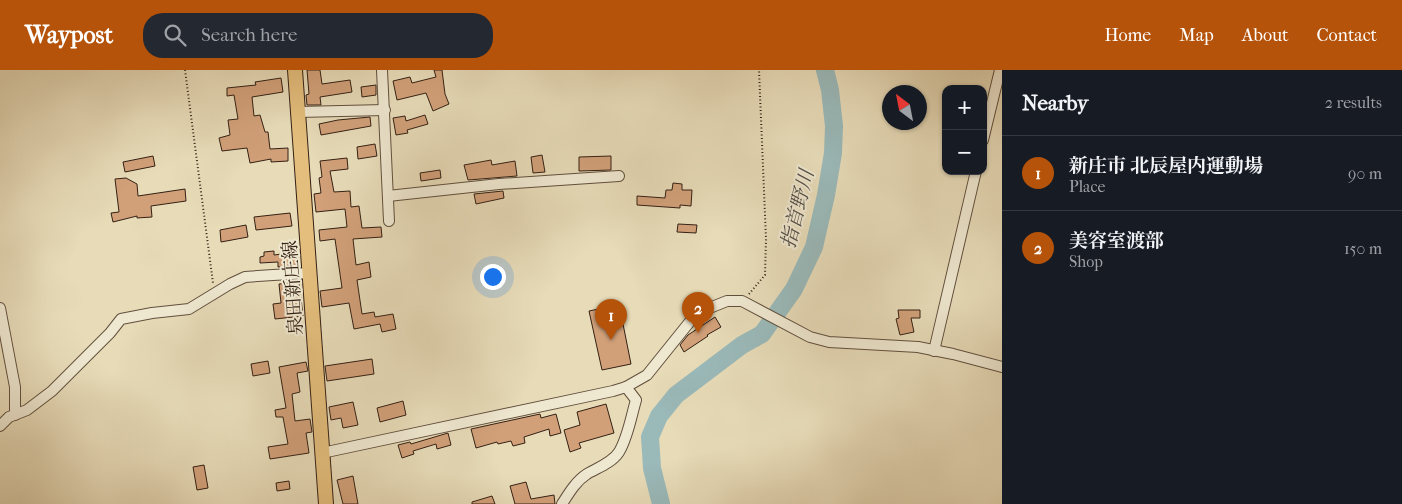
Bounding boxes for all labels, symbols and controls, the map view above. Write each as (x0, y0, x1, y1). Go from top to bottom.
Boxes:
search box (143, 13, 493, 58)
text: Waypost (25, 21, 113, 49)
icon: search (161, 21, 189, 49)
text: Search here (201, 24, 297, 46)
text: Home (1104, 25, 1151, 46)
text: Map (1179, 25, 1214, 46)
text: About (1242, 25, 1288, 46)
text: Contact (1316, 25, 1377, 46)
north arrow (882, 85, 927, 130)
map controls (942, 85, 987, 175)
button: + (942, 85, 987, 130)
text: Nearby (1022, 91, 1088, 115)
text: 2 results (1325, 93, 1382, 112)
button: − (942, 130, 987, 175)
text: 新庄市 北辰屋内運動場 (1069, 155, 1263, 177)
text: 1 (1035, 164, 1041, 183)
text: 90 m (1348, 164, 1382, 183)
water label: 指首野川 (777, 166, 819, 251)
text: Place (1069, 177, 1105, 196)
text: 美容室渡部 (1069, 230, 1164, 252)
text: 2 (1034, 239, 1042, 258)
text: 150 m (1344, 239, 1382, 258)
street label: 泉田新庄線 (279, 240, 307, 336)
text: Shop (1069, 252, 1103, 271)
your location (480, 264, 506, 290)
pin: 2 (682, 292, 714, 333)
pin: 1 (595, 299, 627, 340)

